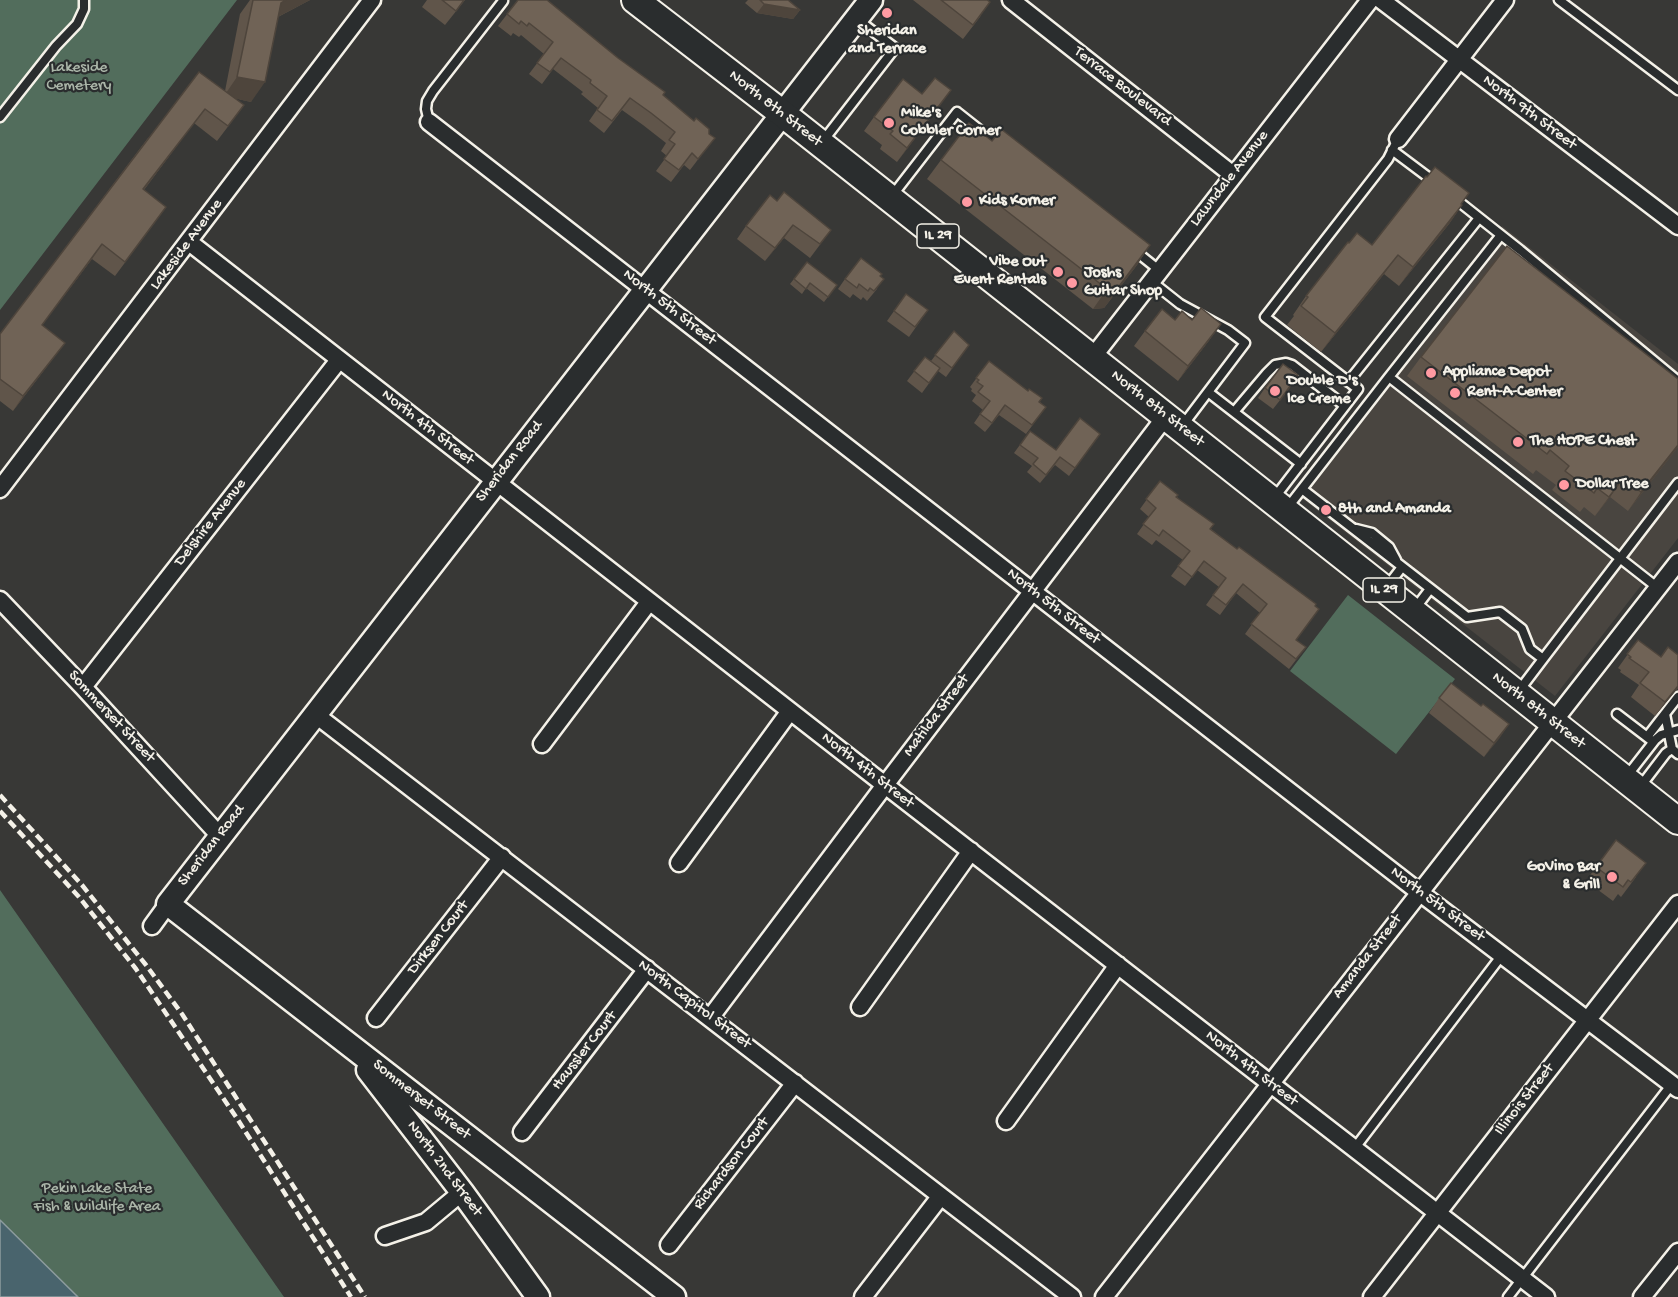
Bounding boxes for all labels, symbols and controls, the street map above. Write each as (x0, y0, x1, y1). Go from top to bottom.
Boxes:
marker: Sheridan and Terrace (880, 6, 894, 20)
place label: Sheridan and Terrace (848, 22, 926, 60)
street label: Terrace Boulevard (1069, 43, 1175, 131)
park label: Lakeside Cemetery (47, 59, 111, 97)
street label: North 8th Street (724, 66, 826, 152)
street label: North 9th Street (1478, 71, 1580, 155)
place label: Mike's Cobbler Corner (901, 104, 1000, 142)
marker: Mike's Cobbler Corner (882, 116, 896, 130)
street label: Lawndale Avenue (1187, 127, 1273, 231)
place label: Kids Korner (979, 192, 1055, 212)
marker: Kids Korner (960, 195, 974, 209)
street label: Lakeside Avenue (147, 196, 227, 294)
road number: IL 29 (917, 224, 959, 248)
place label: Vibe Out Event Rentals (954, 253, 1046, 291)
place label: Joshs Guitar Shop (1084, 264, 1162, 302)
marker: Vibe Out Event Rentals (1051, 265, 1065, 279)
street label: North 5th Street (618, 266, 720, 350)
marker: Joshs Guitar Shop (1065, 276, 1079, 290)
place label: Appliance Depot (1443, 363, 1551, 383)
street label: North 8th Street (1106, 366, 1208, 452)
marker: Appliance Depot (1424, 366, 1438, 380)
place label: Double D's Ice Creme (1287, 372, 1358, 410)
place label: Rent-A-Center (1467, 383, 1562, 403)
marker: Double D's Ice Creme (1268, 384, 1282, 398)
street label: North 4th Street (377, 386, 477, 470)
marker: Rent-A-Center (1448, 386, 1462, 400)
street label: Sheridan Road (472, 417, 548, 507)
place label: The HOPE Chest (1530, 432, 1636, 452)
marker: The HOPE Chest (1511, 435, 1525, 449)
street label: Delshire Avenue (171, 475, 251, 571)
place label: Dollar Tree (1576, 475, 1648, 495)
marker: Dollar Tree (1557, 478, 1571, 492)
place label: 8th and Amanda (1338, 500, 1451, 520)
marker: 8th and Amanda (1319, 503, 1333, 517)
street label: North 5th Street (1002, 565, 1104, 649)
road number: IL 29 (1363, 578, 1405, 602)
street label: Sommerset Street (63, 667, 159, 767)
street label: North 8th Street (1487, 668, 1589, 754)
street label: Matilda Street (900, 671, 974, 761)
street label: North 4th Street (817, 729, 917, 813)
street label: Sheridan Road (174, 801, 250, 891)
place label: GoVino Bar & Grill (1527, 858, 1600, 896)
street label: North 5th Street (1386, 863, 1488, 947)
marker: GoVino Bar & Grill (1605, 870, 1619, 884)
street label: Dirksen Court (404, 897, 474, 979)
street label: Amanda Street (1329, 911, 1407, 1003)
street label: North Capitol Street (634, 956, 754, 1054)
street label: Haussler Court (548, 1008, 622, 1094)
street label: North 4th Street (1201, 1027, 1301, 1111)
street label: Sommerset Street (368, 1056, 474, 1144)
street label: Illinois Street (1491, 1060, 1559, 1140)
street label: Richardson Court (690, 1114, 774, 1214)
street label: North 2nd Street (402, 1117, 486, 1221)
park label: Pekin Lake State Fish & Wildlife Area (33, 1180, 161, 1218)

